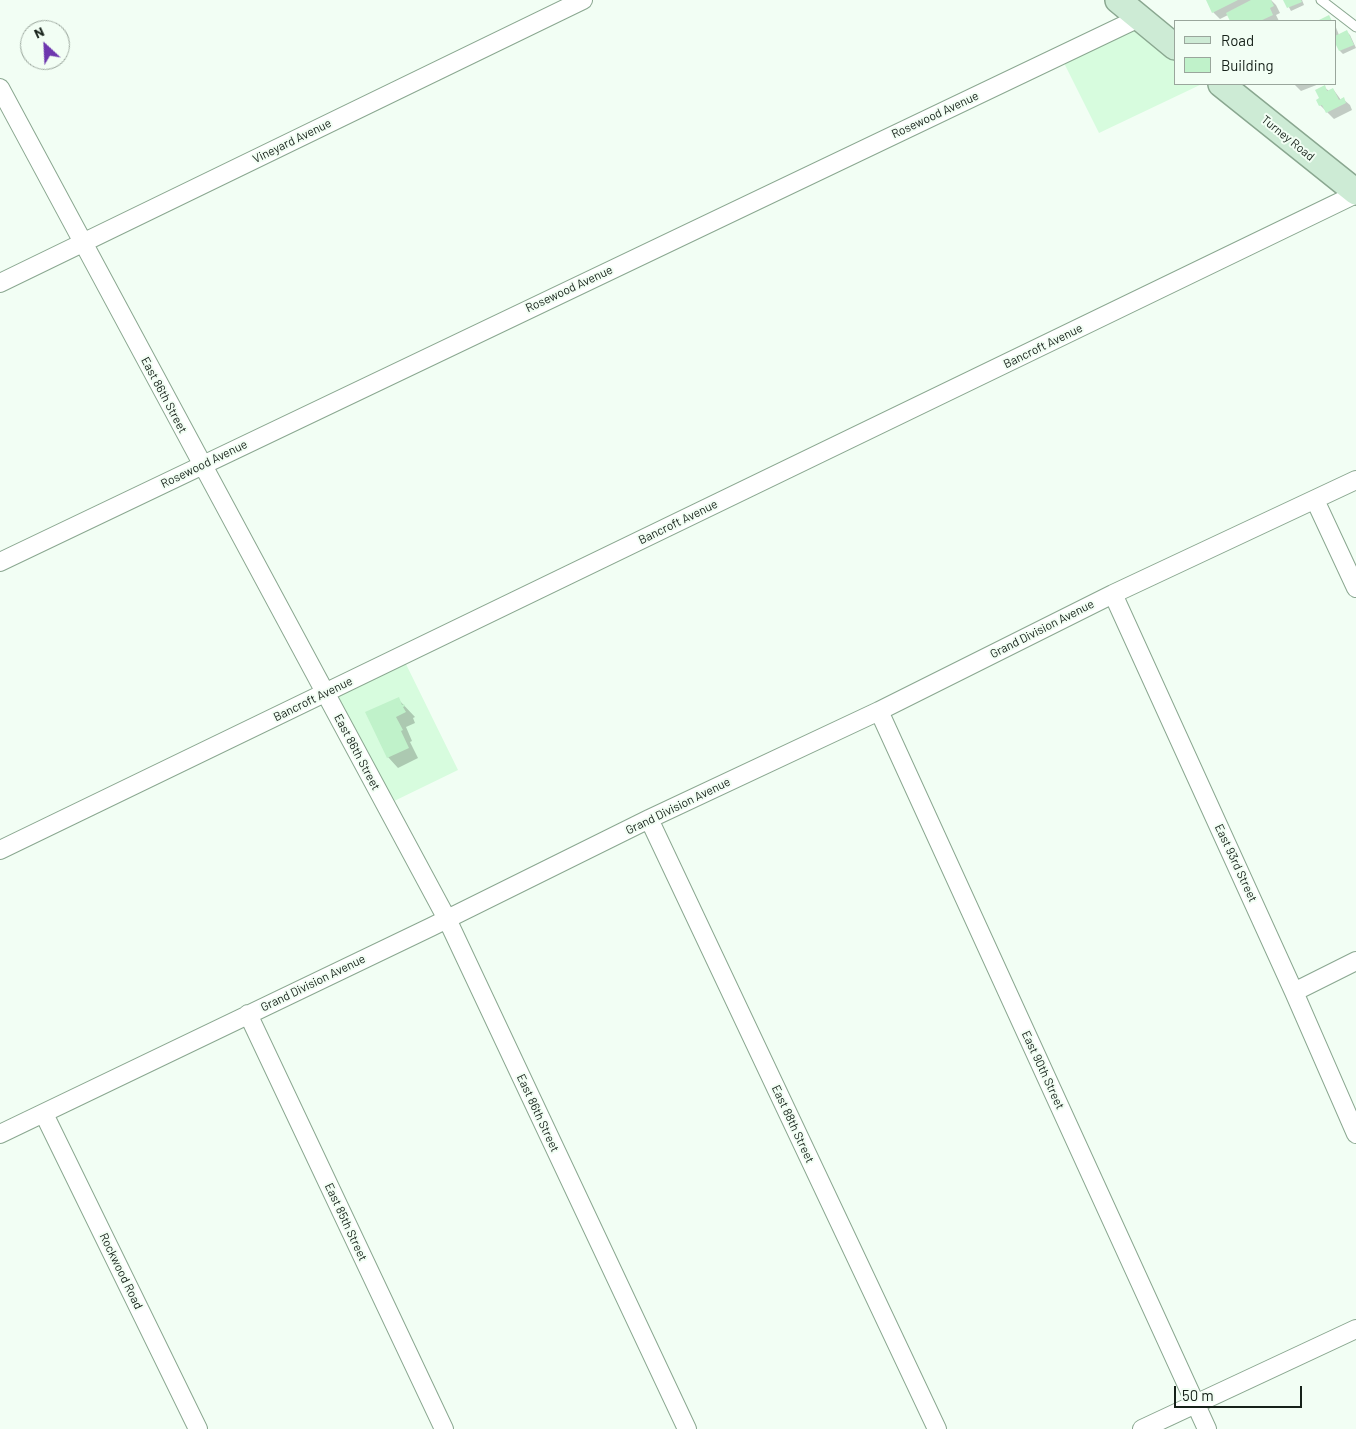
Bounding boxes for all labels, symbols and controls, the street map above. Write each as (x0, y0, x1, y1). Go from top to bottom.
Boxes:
north arrow (20, 20, 70, 70)
legend (1174, 20, 1336, 85)
text: N (31, 22, 47, 42)
text: Road (1221, 31, 1254, 49)
text: Building (1221, 56, 1274, 74)
street label: Rosewood Avenue (889, 89, 981, 141)
street label: Turney Road (1259, 112, 1317, 164)
street label: Vineyard Avenue (250, 116, 334, 166)
street label: Rosewood Avenue (523, 263, 615, 315)
street label: Bancroft Avenue (1001, 321, 1085, 371)
street label: East 86th Street (138, 354, 190, 436)
street label: Rosewood Avenue (158, 437, 250, 491)
street label: Bancroft Avenue (636, 497, 720, 547)
street label: Grand Division Avenue (988, 597, 1096, 661)
street label: Bancroft Avenue (271, 674, 355, 724)
street label: East 86th Street (331, 711, 383, 793)
street label: Grand Division Avenue (623, 774, 733, 838)
street label: East 93rd Street (1212, 822, 1260, 904)
street label: Grand Division Avenue (258, 951, 368, 1015)
street label: East 90th Street (1019, 1028, 1067, 1112)
street label: East 86th Street (514, 1072, 562, 1154)
street label: East 88th Street (769, 1083, 817, 1165)
street label: East 85th Street (322, 1181, 370, 1263)
street label: Rockwood Road (96, 1230, 146, 1312)
scale bar (1176, 1376, 1304, 1408)
text: 50 m (1182, 1386, 1214, 1404)

